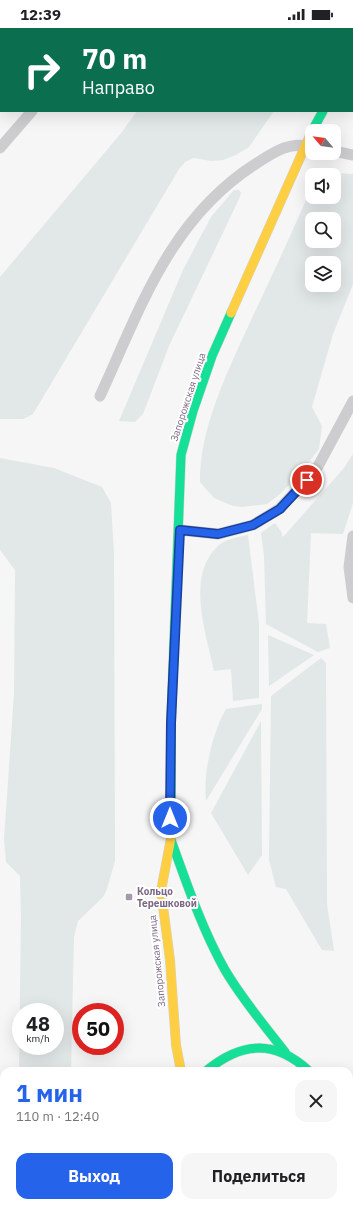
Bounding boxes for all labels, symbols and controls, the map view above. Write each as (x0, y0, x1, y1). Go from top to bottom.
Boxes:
text: 12:39 (20, 5, 61, 24)
text: 70 m (82, 40, 147, 77)
icon: right (16, 44, 68, 96)
text: Направо (82, 76, 155, 99)
north arrow (305, 124, 341, 160)
map controls (305, 124, 341, 292)
button: sound (305, 168, 341, 204)
button: search (305, 212, 341, 248)
button: layers (305, 256, 341, 292)
street label: Запорожская улица (168, 350, 209, 443)
pin (290, 463, 324, 497)
icon: arrive (296, 469, 318, 491)
position arrow (149, 797, 191, 839)
place label: Кольцо Терешковой (137, 885, 197, 910)
marker: Кольцо Терешковой (124, 892, 134, 902)
street label: Запорожская улица (146, 914, 168, 1008)
speed limit sign: 50 (72, 1003, 124, 1055)
text: 48 (26, 1010, 50, 1037)
text: km/h (26, 1032, 50, 1045)
text: 1 мин (16, 1077, 83, 1109)
button: close (295, 1080, 337, 1122)
text: 110 m · 12:40 (16, 1108, 99, 1125)
button: Выход (16, 1153, 173, 1199)
button: Поделиться (181, 1153, 337, 1199)

